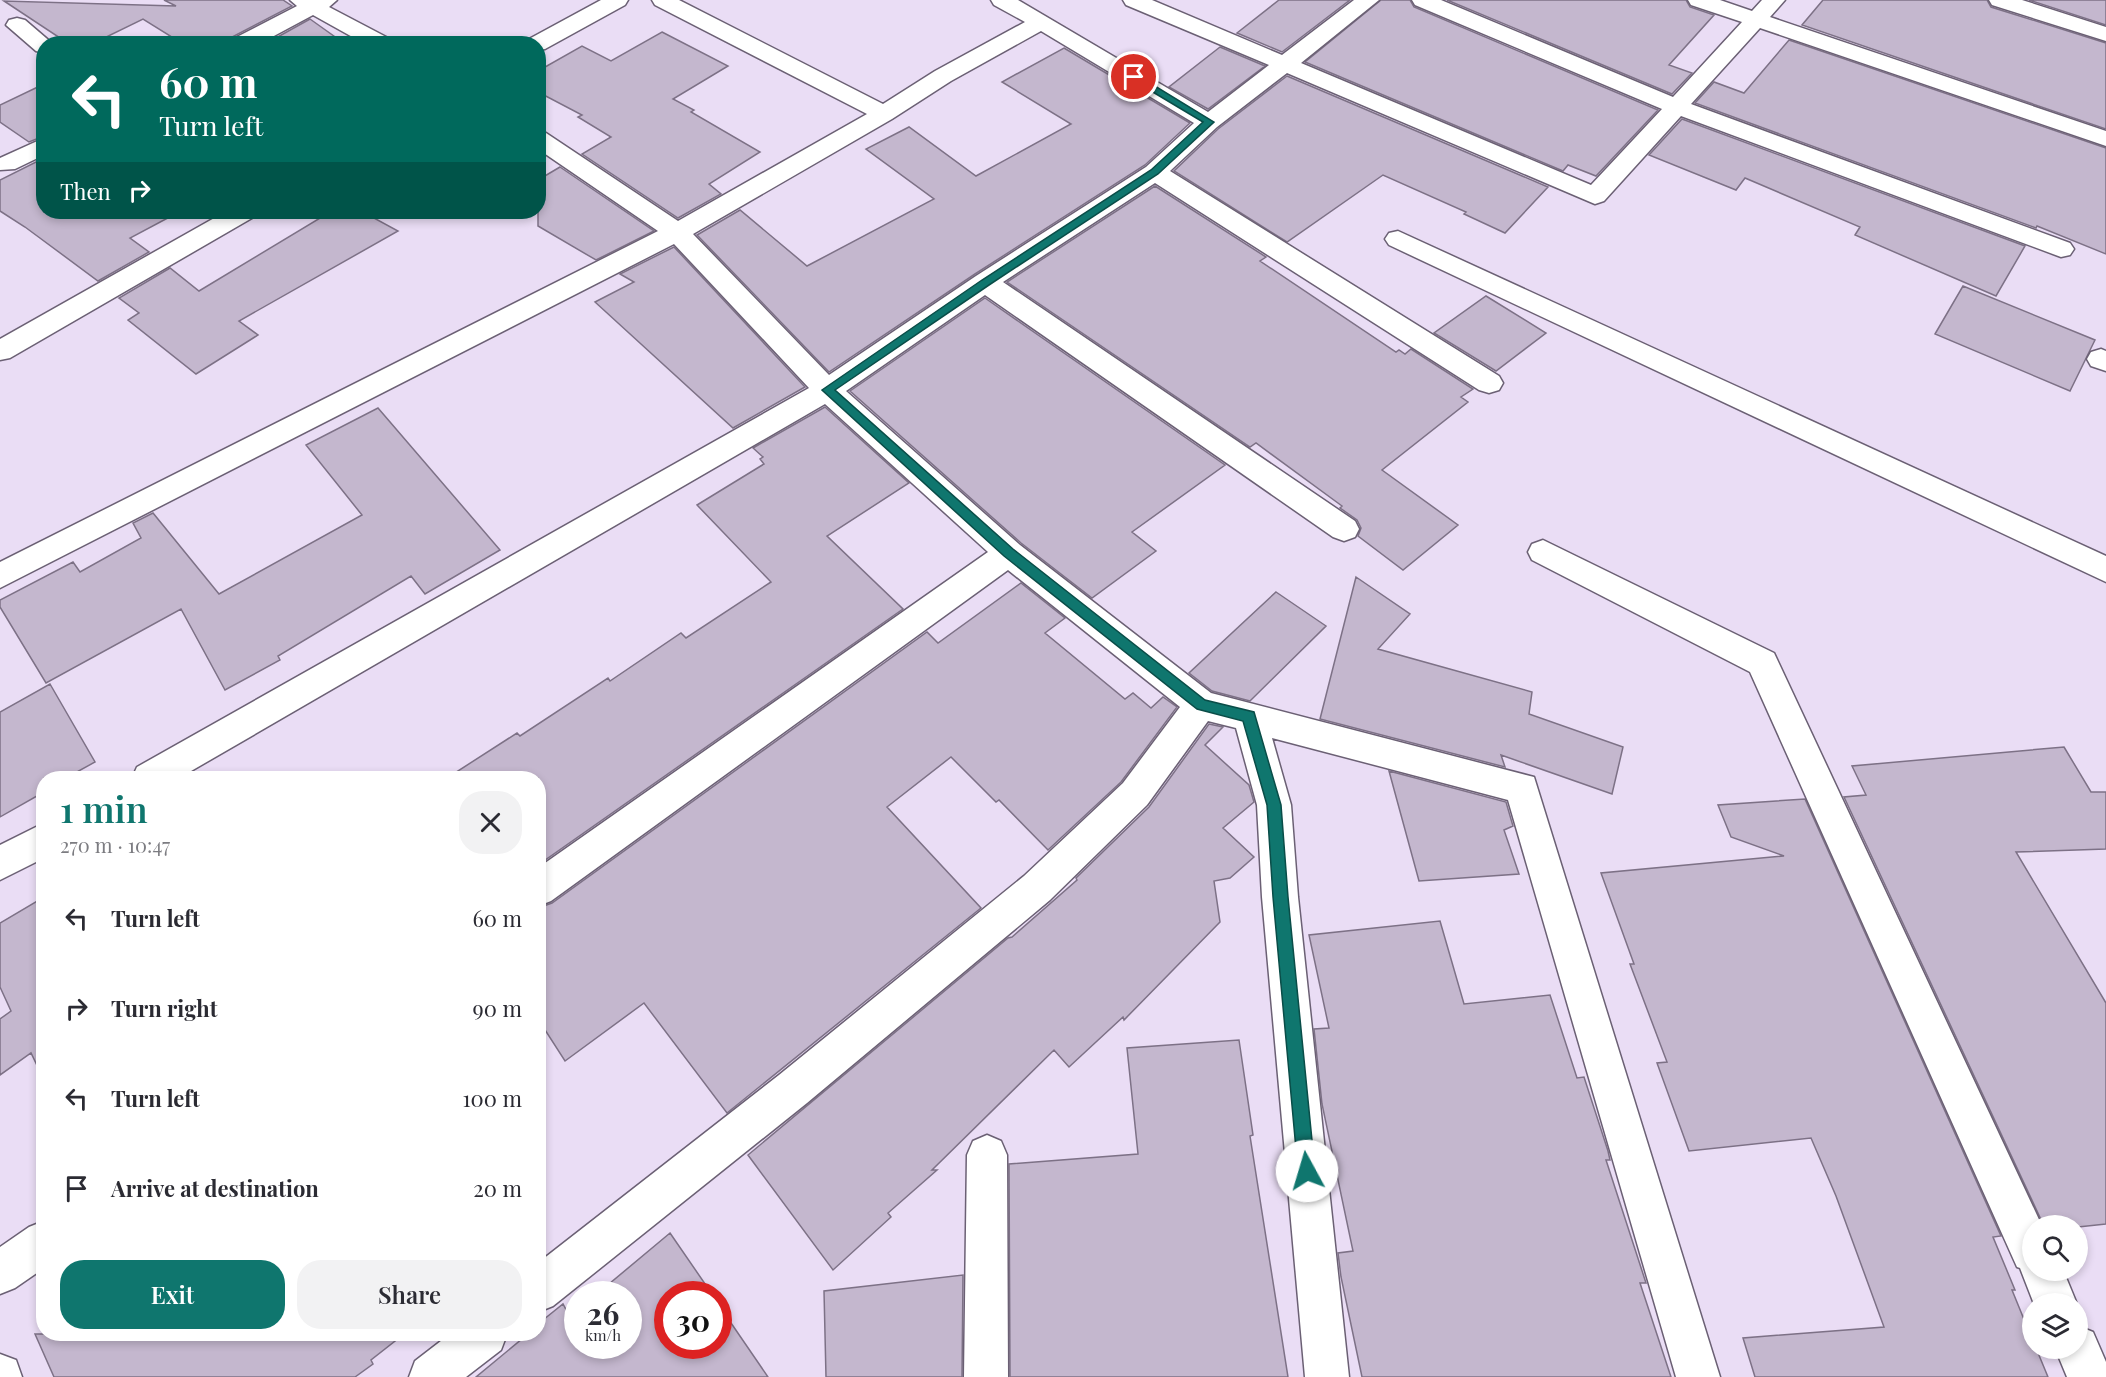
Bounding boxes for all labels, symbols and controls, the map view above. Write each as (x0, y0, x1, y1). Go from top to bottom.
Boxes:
pin (1108, 51, 1159, 102)
text: 60 m (159, 53, 257, 109)
icon: left (60, 60, 138, 138)
icon: arrive (1117, 60, 1150, 93)
text: Turn left (159, 107, 263, 143)
icon: right (123, 174, 156, 207)
text: Then (60, 176, 111, 206)
text: 1 min (60, 784, 148, 832)
button: close (459, 791, 522, 854)
text: 270 m · 10:47 (60, 831, 170, 858)
icon: left (60, 902, 93, 935)
text: Turn left (111, 903, 200, 933)
text: 60 m (472, 903, 522, 933)
icon: right (60, 992, 93, 1025)
text: Turn right (111, 993, 217, 1023)
text: 90 m (473, 993, 522, 1023)
icon: left (60, 1082, 93, 1115)
text: Turn left (111, 1083, 200, 1113)
text: 100 m (462, 1083, 522, 1113)
position arrow (1275, 1139, 1339, 1203)
icon: arrive (60, 1172, 93, 1205)
text: Arrive at destination (111, 1173, 319, 1203)
text: 20 m (473, 1173, 522, 1203)
map controls (2022, 1215, 2088, 1359)
button: search (2022, 1215, 2088, 1281)
button: Exit (60, 1260, 285, 1329)
button: Share (297, 1260, 522, 1329)
speed limit sign: 30 (654, 1281, 732, 1359)
text: 26 (587, 1293, 619, 1333)
button: layers (2022, 1293, 2088, 1359)
text: km/h (585, 1325, 621, 1345)

